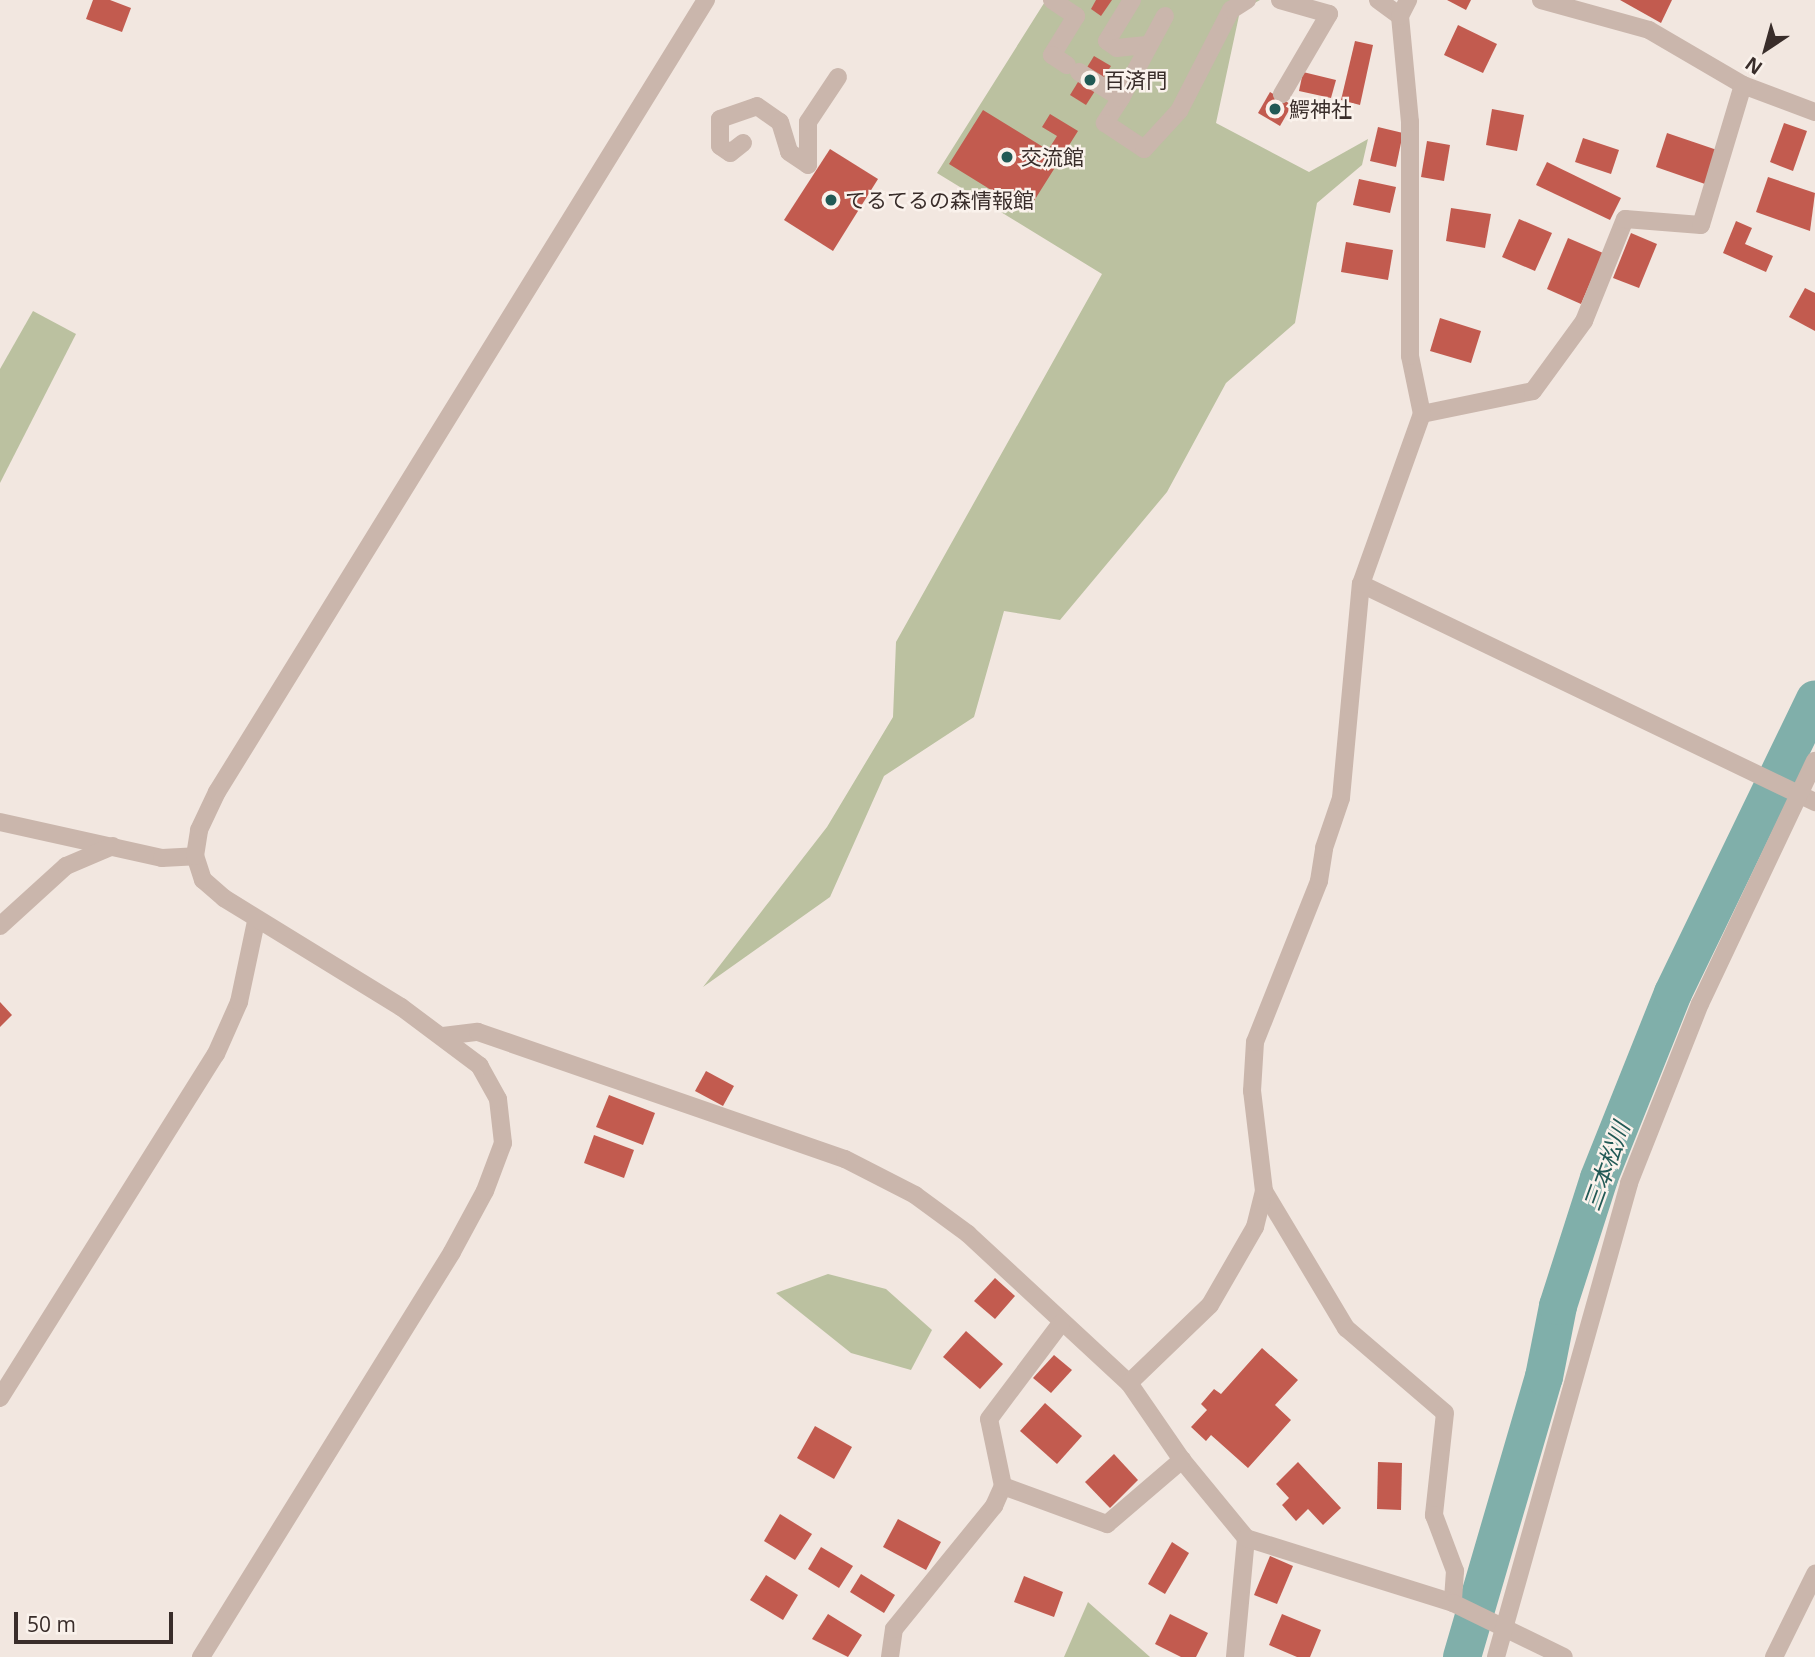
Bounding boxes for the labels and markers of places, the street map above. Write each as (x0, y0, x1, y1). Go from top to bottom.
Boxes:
place label: 百済門 (1104, 67, 1167, 93)
marker: 百済門 (1082, 72, 1098, 88)
place label: 鰐神社 (1289, 96, 1352, 122)
marker: 鰐神社 (1267, 101, 1283, 117)
place label: 交流館 (1021, 144, 1084, 170)
marker: 交流館 (999, 149, 1015, 165)
place label: てるてるの森情報館 (845, 187, 1034, 213)
marker: てるてるの森情報館 (823, 192, 839, 208)

